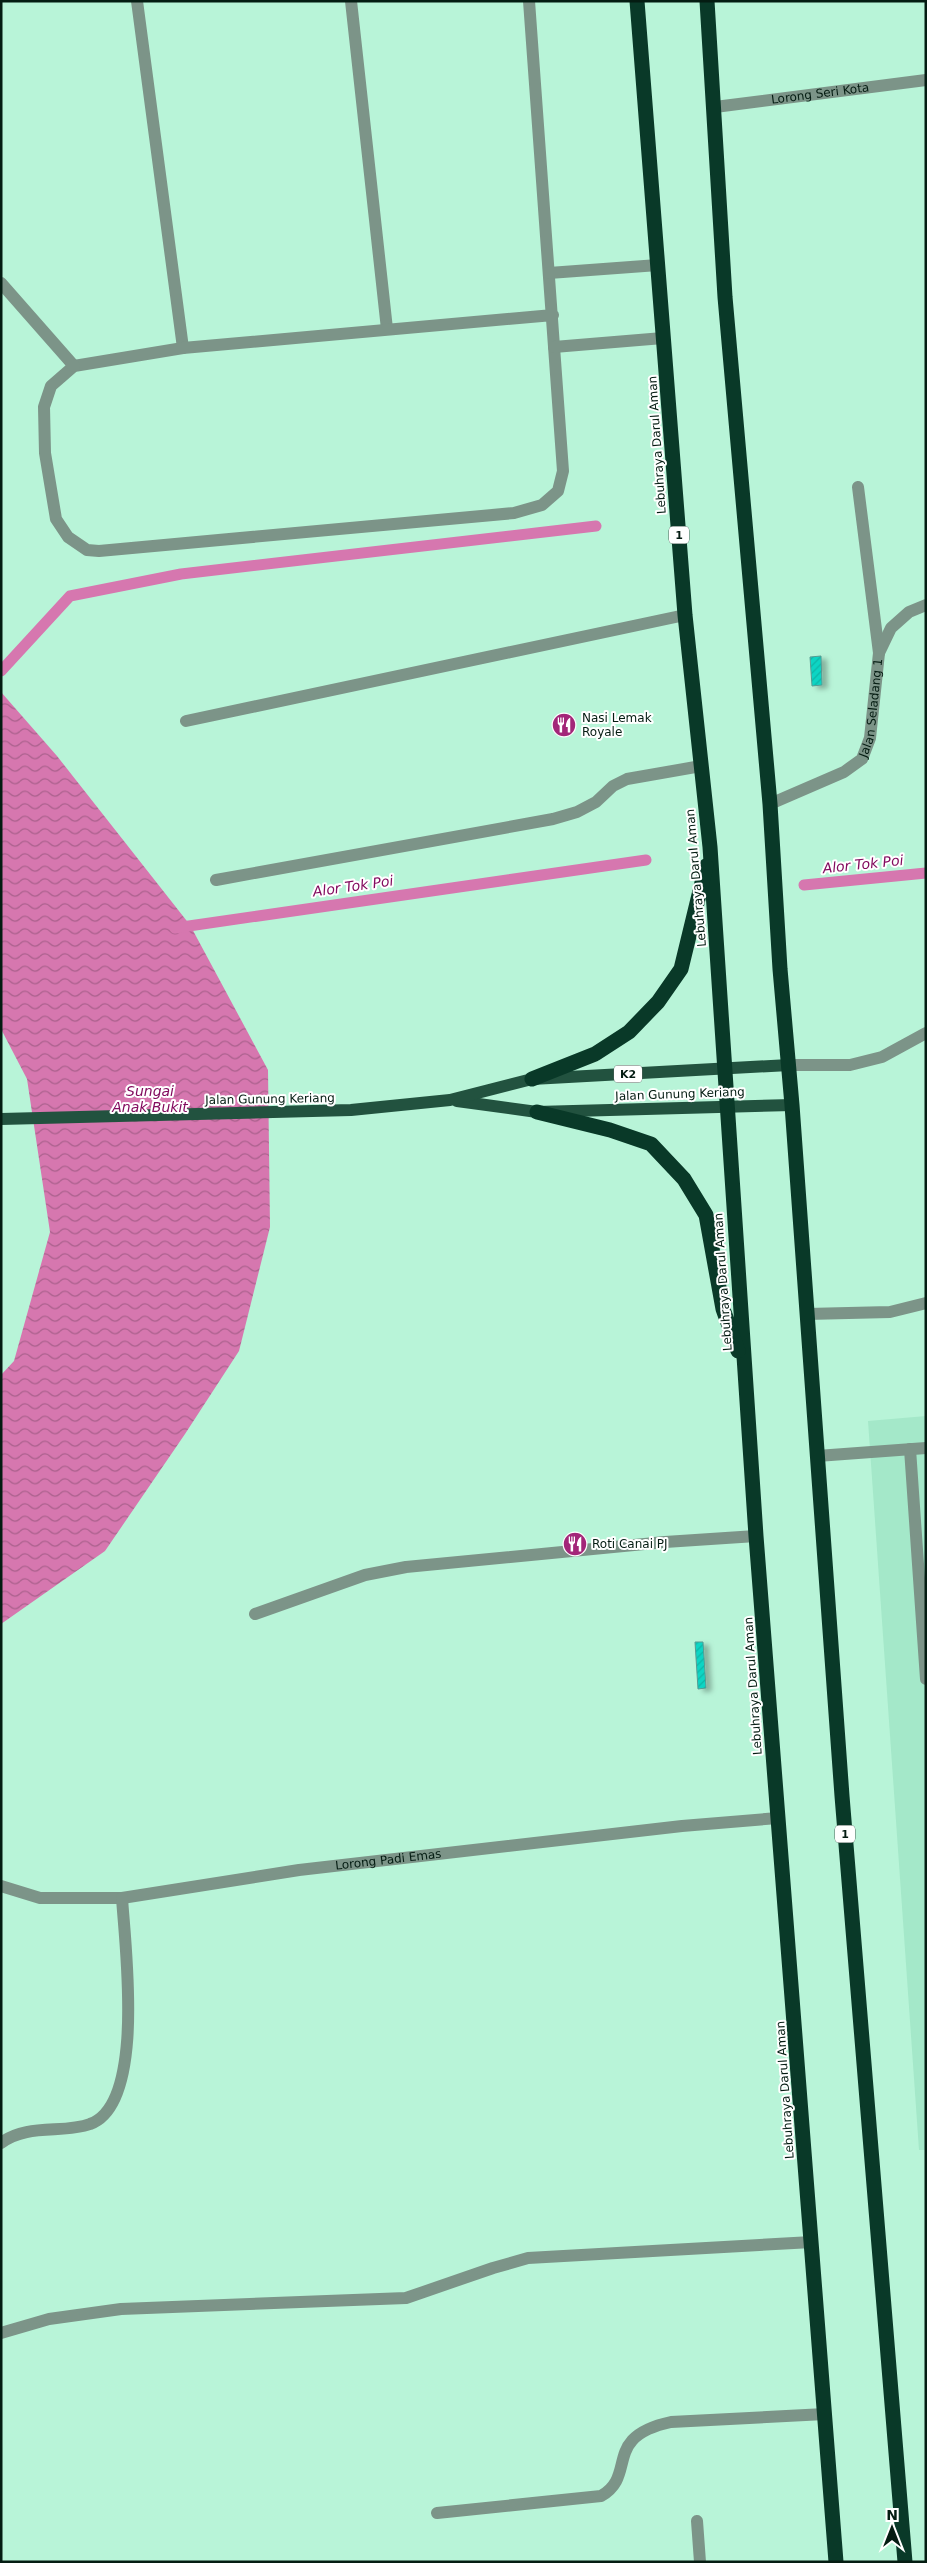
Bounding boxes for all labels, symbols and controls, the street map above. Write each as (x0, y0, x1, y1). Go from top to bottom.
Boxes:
street label: Lorong Seri Kota (770, 80, 870, 107)
street label: Lebuhraya Darul Aman (645, 375, 669, 515)
road number: 1 (669, 526, 689, 544)
street label: Jalan Seladang 1 (856, 658, 885, 761)
place label: Nasi Lemak Royale (582, 711, 652, 739)
restaurant icon: Nasi Lemak Royale (551, 712, 577, 738)
street label: Lebuhraya Darul Aman (683, 808, 709, 948)
water label: Alor Tok Poi (821, 852, 904, 876)
water label: Alor Tok Poi (311, 872, 394, 900)
road number: K2 (614, 1066, 642, 1082)
water label: Sungai Anak Bukit (111, 1083, 188, 1115)
street label: Jalan Gunung Keriang (614, 1085, 745, 1103)
street label: Jalan Gunung Keriang (204, 1091, 335, 1107)
street label: Lebuhraya Darul Aman (711, 1212, 735, 1352)
restaurant icon: Roti Canai PJ (562, 1531, 588, 1557)
place label: Roti Canai PJ (592, 1537, 668, 1551)
street label: Lebuhraya Darul Aman (741, 1616, 765, 1756)
road number: 1 (835, 1826, 855, 1842)
street label: Lorong Padi Emas (335, 1847, 442, 1873)
street label: Lebuhraya Darul Aman (773, 2020, 797, 2160)
north arrow (867, 2503, 917, 2553)
text: N (886, 2507, 898, 2523)

